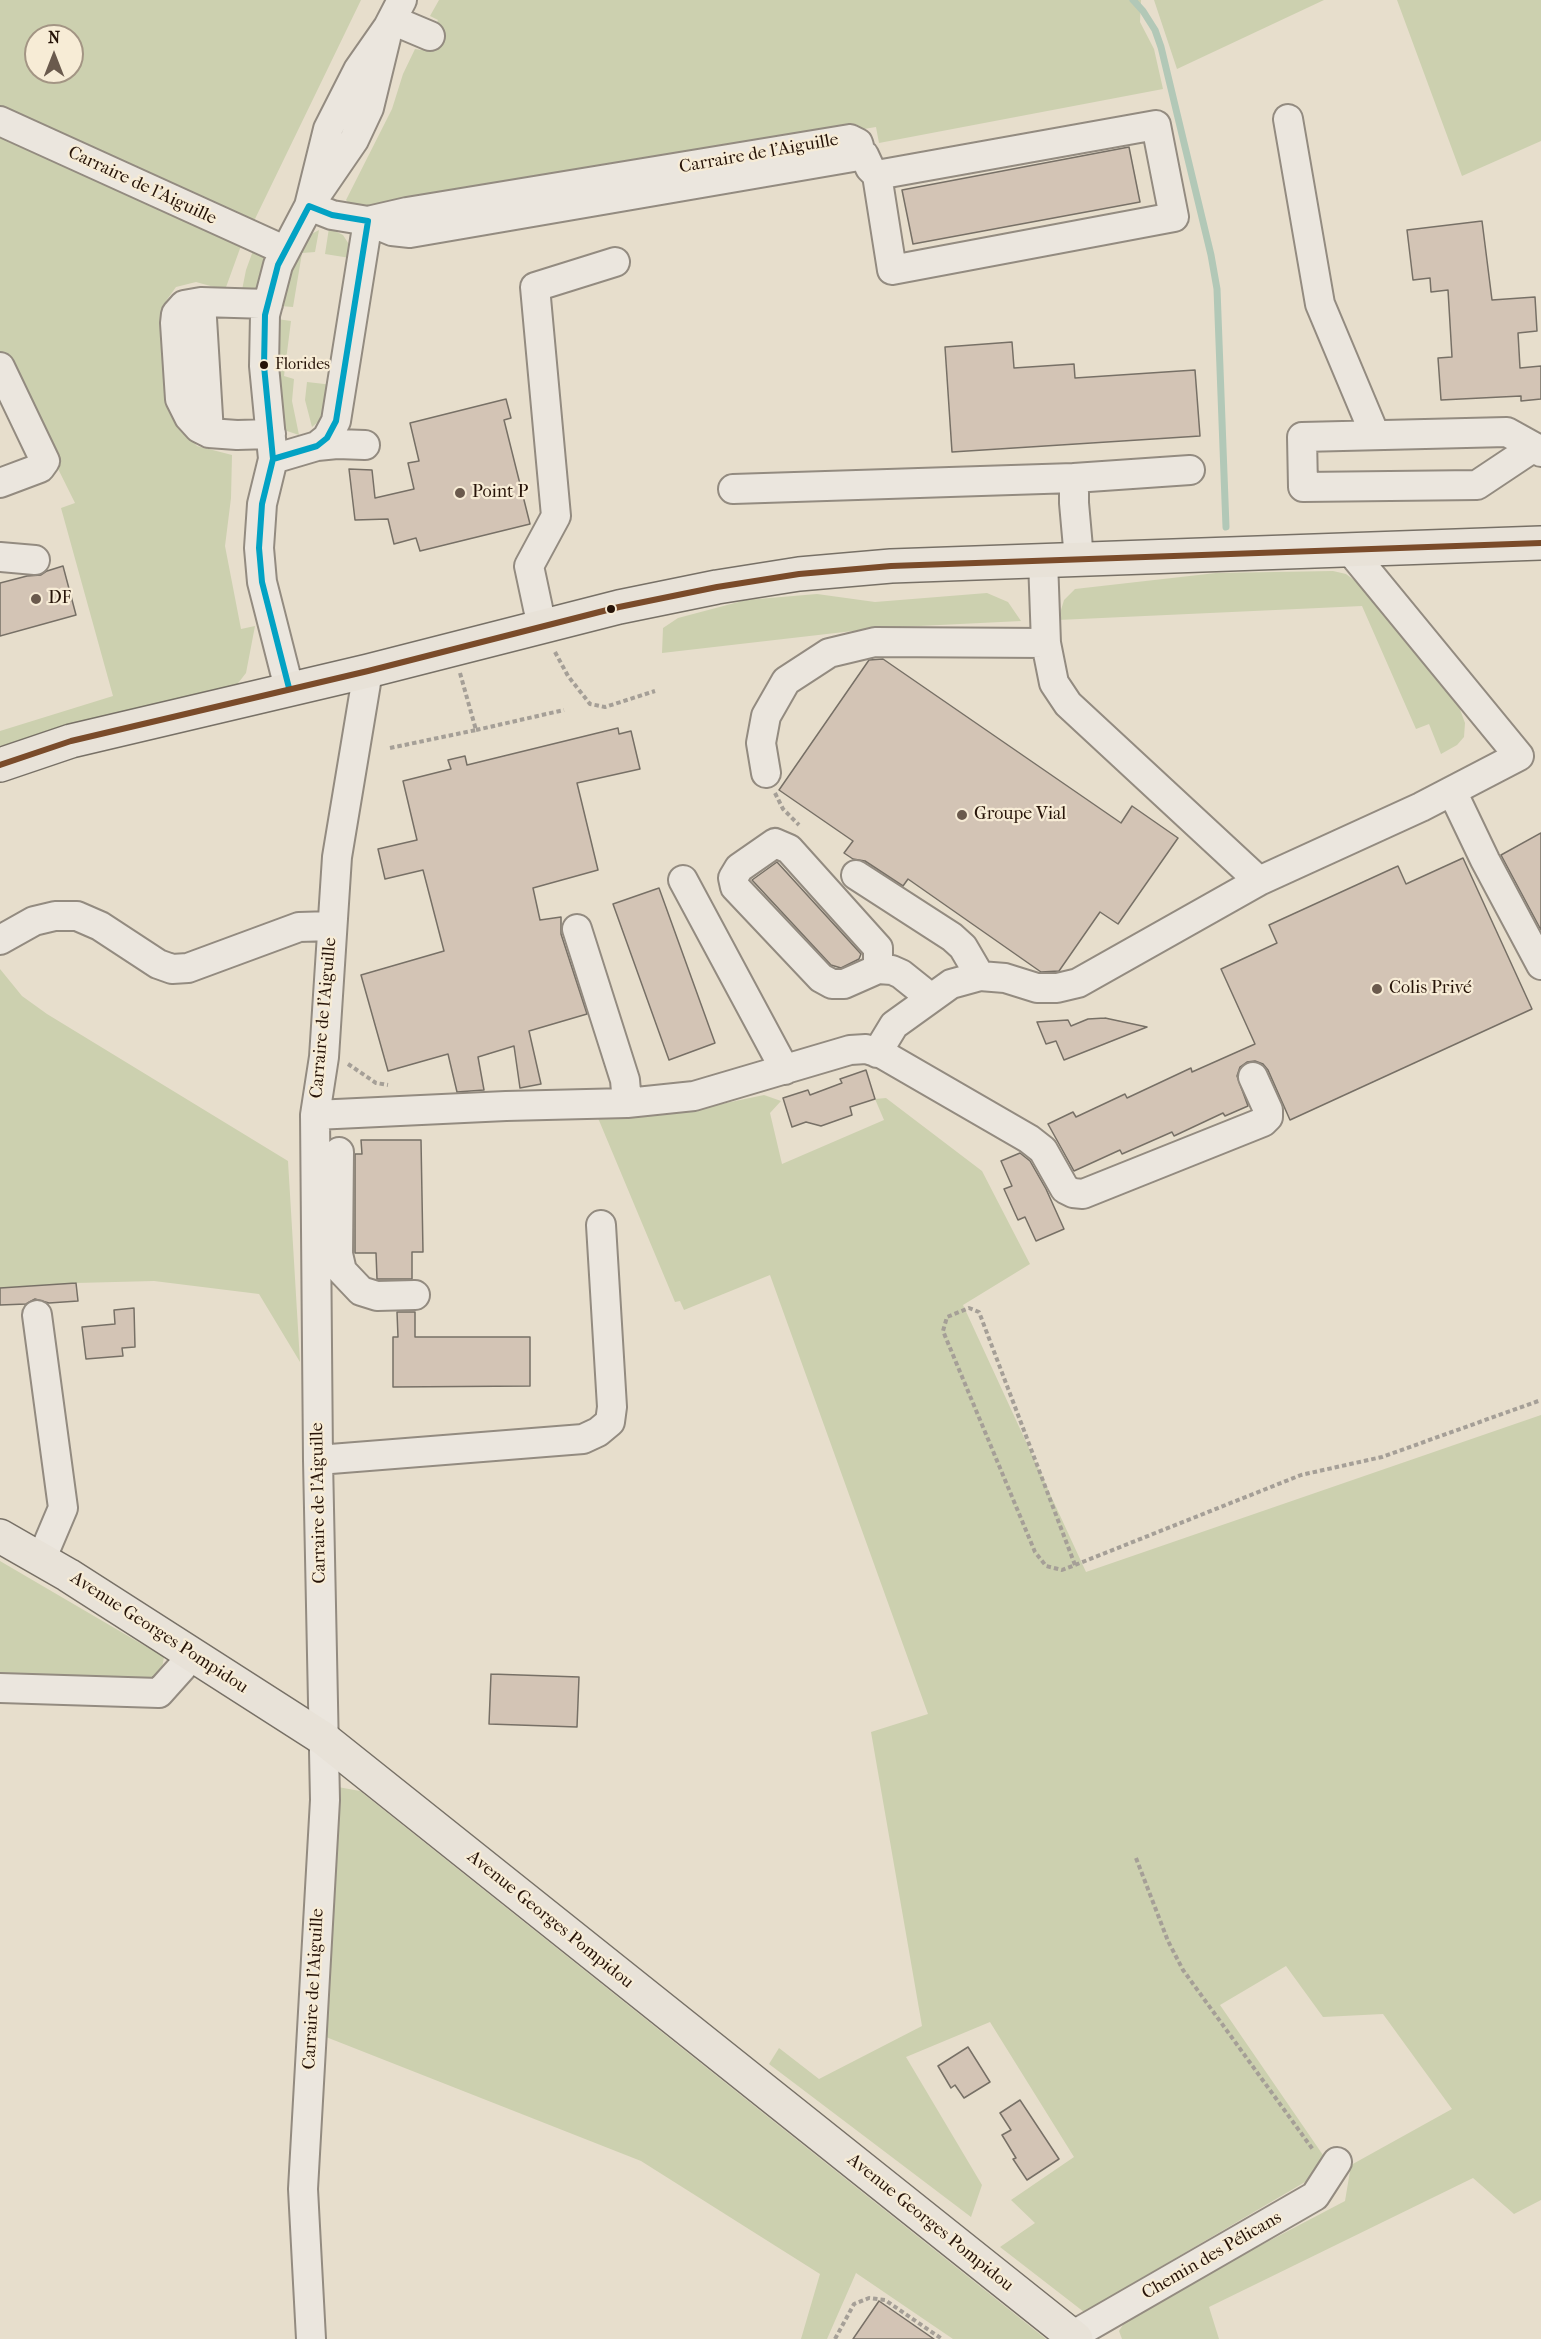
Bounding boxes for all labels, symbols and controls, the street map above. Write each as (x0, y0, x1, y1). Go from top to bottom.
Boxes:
north arrow (24, 24, 84, 84)
text: N (48, 28, 60, 47)
street label: Carraire de l'Aiguille (678, 129, 840, 179)
street label: Carraire de l'Aiguille (64, 142, 220, 230)
place label: Florides (275, 355, 330, 375)
marker: Florides (258, 359, 270, 371)
place label: Point P (472, 482, 528, 504)
marker: Point P (453, 486, 467, 500)
place label: DF (48, 588, 71, 610)
marker: DF (29, 592, 43, 606)
unlabelled marker (605, 603, 617, 615)
place label: Groupe Vial (974, 804, 1066, 826)
marker: Groupe Vial (955, 808, 969, 822)
street label: Carraire de l'Aiguille (306, 937, 342, 1099)
place label: Colis Privé (1389, 978, 1472, 1000)
marker: Colis Privé (1370, 982, 1384, 996)
street label: Carraire de l'Aiguille (307, 1422, 331, 1584)
street label: Avenue Georges Pompidou (66, 1567, 252, 1699)
street label: Avenue Georges Pompidou (463, 1846, 637, 1994)
street label: Carraire de l'Aiguille (299, 1908, 329, 2070)
street label: Avenue Georges Pompidou (843, 2149, 1017, 2297)
street label: Chemin des Pélicans (1138, 2207, 1286, 2305)

